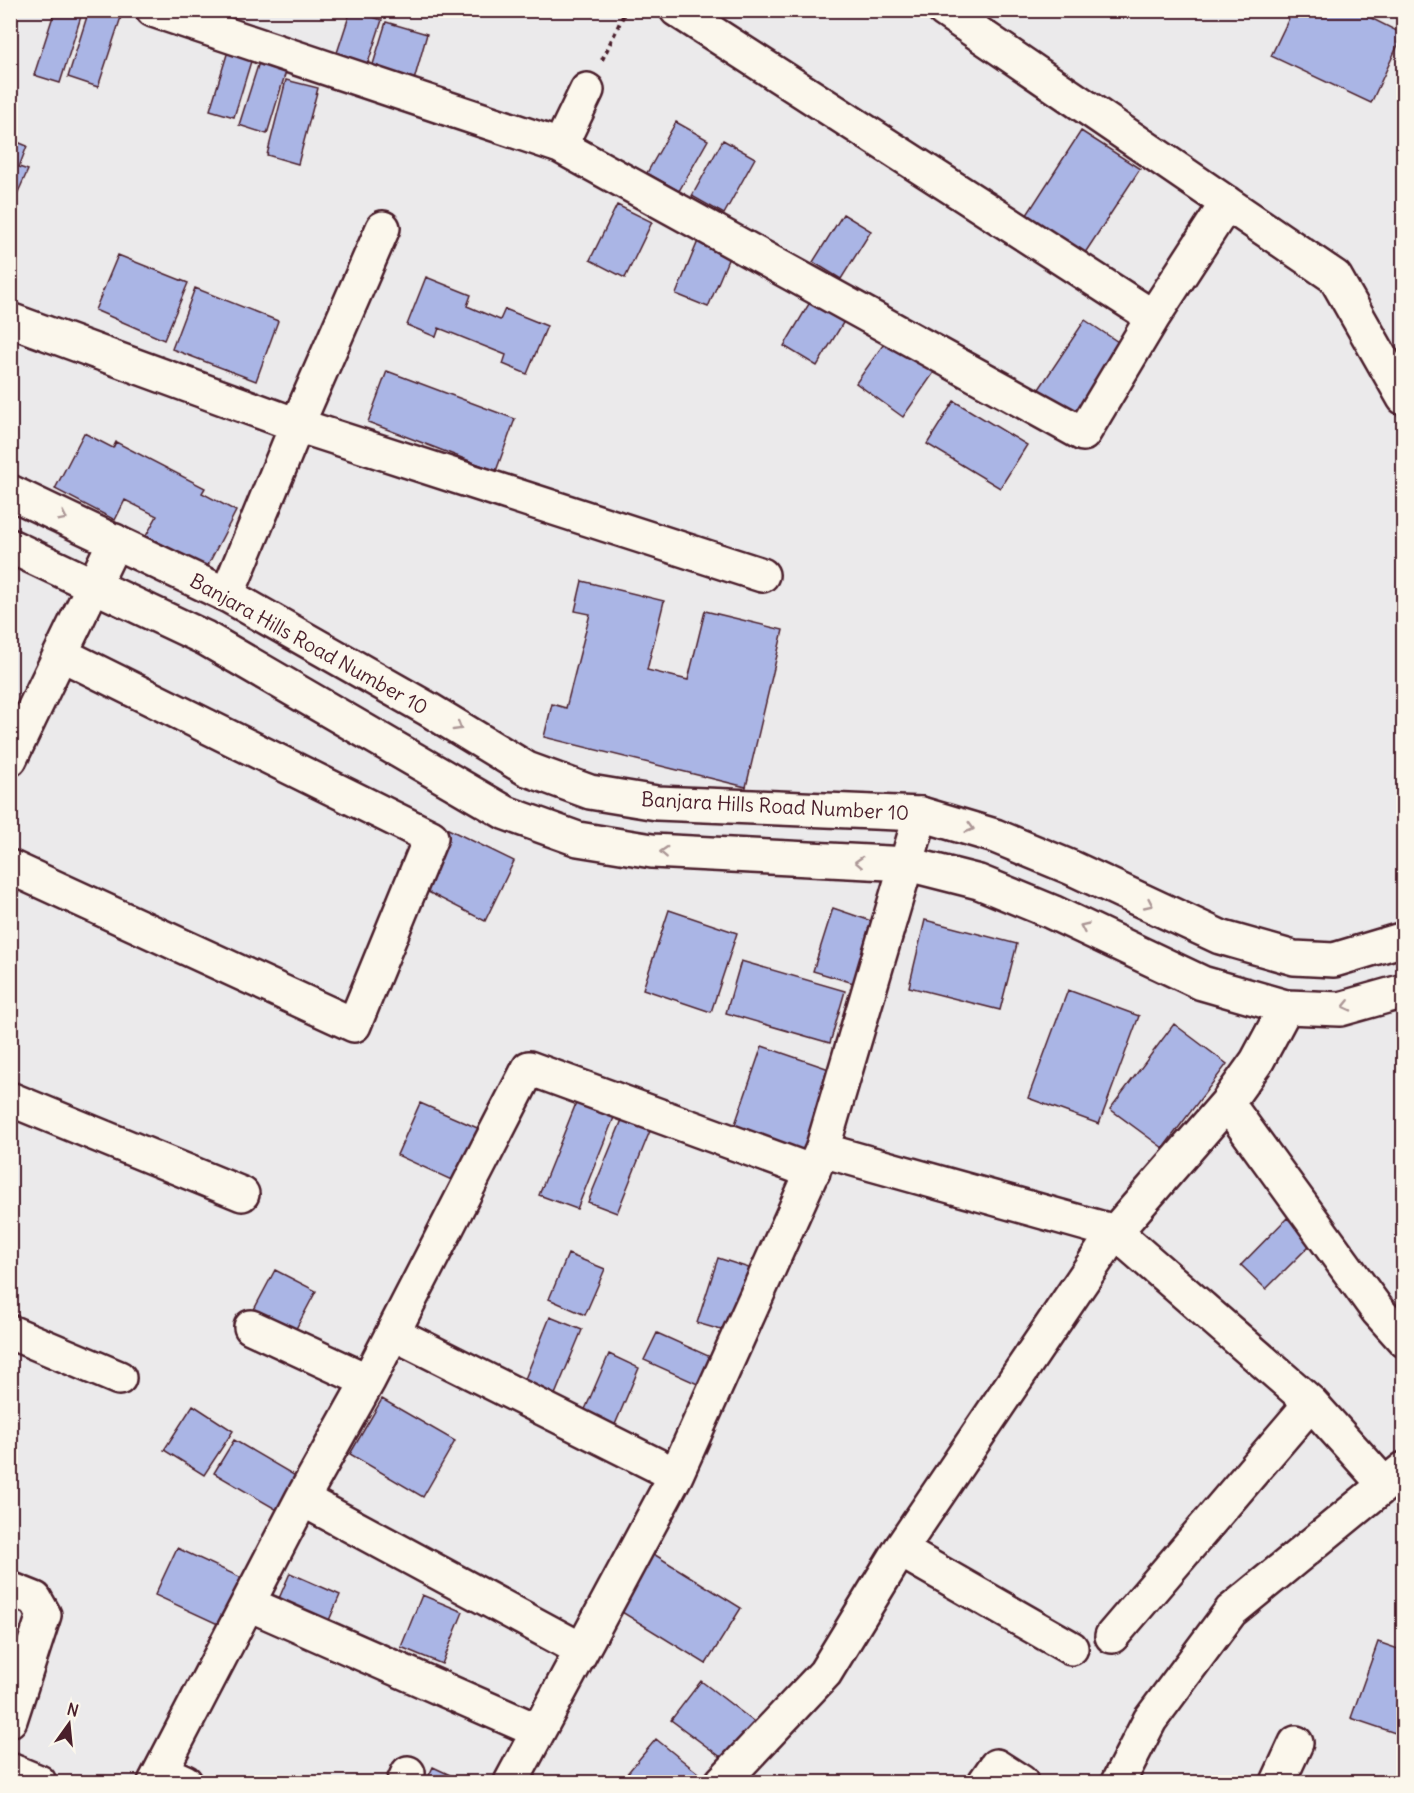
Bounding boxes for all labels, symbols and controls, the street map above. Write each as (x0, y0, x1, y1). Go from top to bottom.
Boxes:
one-way arrow (57, 509, 68, 521)
street label: Banjara Hills Road Number 10 (186, 568, 433, 720)
one-way arrow (452, 719, 462, 731)
street label: Banjara Hills Road Number 10 (640, 786, 910, 825)
one-way arrow (964, 821, 975, 833)
one-way arrow (660, 845, 669, 858)
one-way arrow (854, 855, 863, 868)
one-way arrow (1143, 896, 1154, 908)
one-way arrow (1080, 922, 1091, 934)
one-way arrow (1342, 999, 1352, 1012)
north arrow (39, 1694, 99, 1754)
text: N (65, 1698, 81, 1721)

